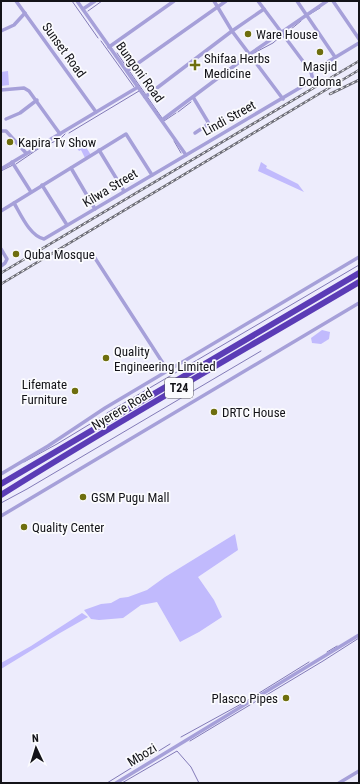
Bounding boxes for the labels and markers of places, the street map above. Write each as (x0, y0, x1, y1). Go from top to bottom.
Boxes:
place label: Ware House (256, 27, 318, 42)
marker: Ware House (243, 29, 253, 39)
marker: Masjid Dodoma (315, 47, 325, 57)
place label: Shifaa Herbs Medicine (204, 51, 270, 81)
marker: Shifaa Herbs Medicine (189, 59, 201, 71)
place label: Masjid Dodoma (299, 59, 341, 89)
place label: Kapira Tv Show (18, 135, 97, 150)
marker: Kapira Tv Show (5, 137, 15, 147)
place label: Quba Mosque (24, 247, 95, 262)
marker: Quba Mosque (11, 249, 21, 259)
place label: Quality Engineering Limited (114, 344, 216, 374)
marker: Quality Engineering Limited (101, 353, 111, 363)
place label: Lifemate Furniture (21, 377, 67, 407)
marker: Lifemate Furniture (70, 386, 80, 396)
place label: DRTC House (222, 405, 286, 420)
marker: DRTC House (209, 407, 219, 417)
place label: GSM Pugu Mall (91, 490, 169, 505)
marker: GSM Pugu Mall (78, 492, 88, 502)
place label: Quality Center (32, 520, 104, 535)
marker: Quality Center (19, 522, 29, 532)
place label: Plasco Pipes (212, 691, 278, 706)
marker: Plasco Pipes (281, 693, 291, 703)

